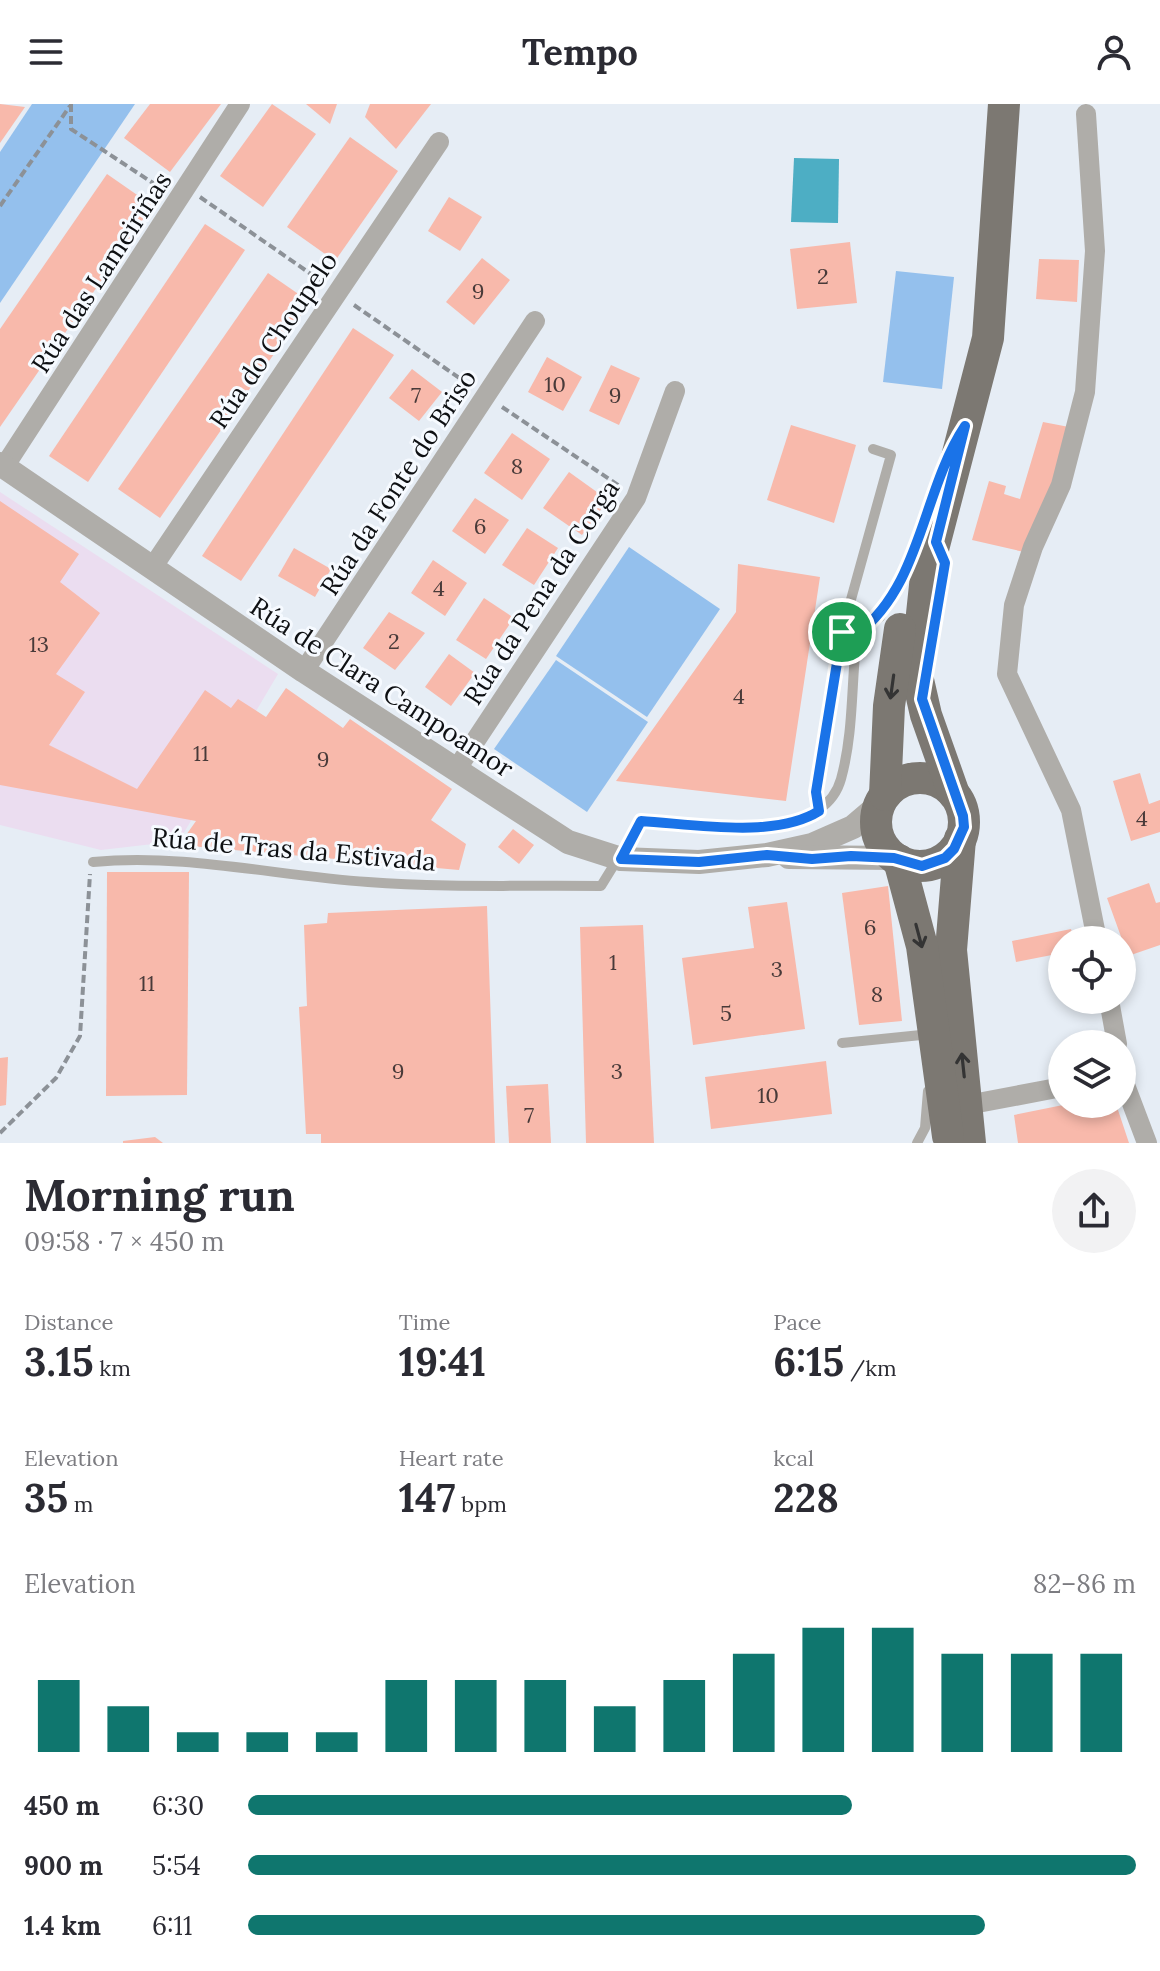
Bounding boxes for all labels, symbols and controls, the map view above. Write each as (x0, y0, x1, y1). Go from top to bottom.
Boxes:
text: Tempo (522, 29, 638, 75)
icon: menu (24, 30, 68, 74)
icon: person (1092, 30, 1136, 74)
street label: Rúa das Lameiriñas (24, 165, 178, 379)
street label: Rúa do Choupelo (202, 245, 344, 435)
house number: 2 (817, 262, 829, 290)
house number: 9 (472, 277, 484, 305)
street label: Rúa da Fonte do Briso (313, 363, 483, 601)
house number: 10 (544, 370, 566, 398)
house number: 7 (411, 381, 421, 409)
house number: 9 (609, 381, 621, 409)
house number: 8 (511, 452, 523, 480)
street label: Rúa da Pena da Corga (456, 473, 626, 711)
house number: 6 (474, 512, 486, 540)
house number: 4 (433, 574, 445, 602)
street label: Rúa de Clara Campoamor (244, 589, 520, 785)
pin (808, 598, 876, 666)
icon: arrive (820, 610, 864, 654)
house number: 2 (388, 627, 400, 655)
house number: 13 (29, 630, 49, 658)
one-way arrow (884, 674, 899, 699)
house number: 4 (733, 682, 745, 710)
house number: 11 (193, 739, 209, 767)
house number: 9 (317, 745, 329, 773)
house number: 4 (1136, 804, 1148, 832)
street label: Rúa de Tras da Estivada (151, 820, 437, 878)
house number: 6 (864, 913, 876, 941)
one-way arrow (913, 922, 928, 948)
map controls (1048, 926, 1136, 1118)
button: locate (1048, 926, 1136, 1014)
house number: 1 (609, 948, 617, 976)
house number: 3 (771, 955, 783, 983)
house number: 11 (139, 969, 155, 997)
house number: 8 (871, 980, 883, 1008)
house number: 5 (720, 999, 732, 1027)
button: layers (1048, 1030, 1136, 1118)
one-way arrow (955, 1052, 970, 1079)
house number: 9 (392, 1057, 404, 1085)
house number: 3 (611, 1057, 623, 1085)
house number: 10 (757, 1081, 779, 1109)
house number: 7 (524, 1101, 534, 1129)
text: Morning run (24, 1167, 295, 1223)
button: share (1052, 1169, 1136, 1253)
text: 09:58 · 7 × 450 m (24, 1225, 225, 1258)
text: Distance (24, 1308, 114, 1336)
text: Time (399, 1308, 451, 1336)
text: Pace (773, 1308, 821, 1336)
text: 3.15 (24, 1336, 94, 1387)
text: 19:41 (399, 1336, 486, 1387)
text: 6:15 (773, 1336, 844, 1387)
text: km (94, 1354, 131, 1382)
text: /km (844, 1354, 897, 1382)
text: Elevation (24, 1444, 119, 1472)
text: Heart rate (399, 1444, 504, 1472)
text: kcal (773, 1444, 814, 1472)
text: 35 (24, 1472, 68, 1523)
text: 147 (399, 1472, 456, 1523)
text: 228 (773, 1472, 839, 1523)
text: m (68, 1490, 93, 1518)
text: bpm (456, 1490, 507, 1518)
text: Elevation (24, 1567, 136, 1600)
text: 82–86 m (1033, 1567, 1136, 1600)
text: 450 m (24, 1789, 100, 1822)
text: 6:30 (152, 1789, 204, 1822)
text: 900 m (24, 1849, 103, 1882)
text: 5:54 (152, 1849, 201, 1882)
text: 1.4 km (24, 1909, 101, 1942)
text: 6:11 (152, 1909, 192, 1942)

